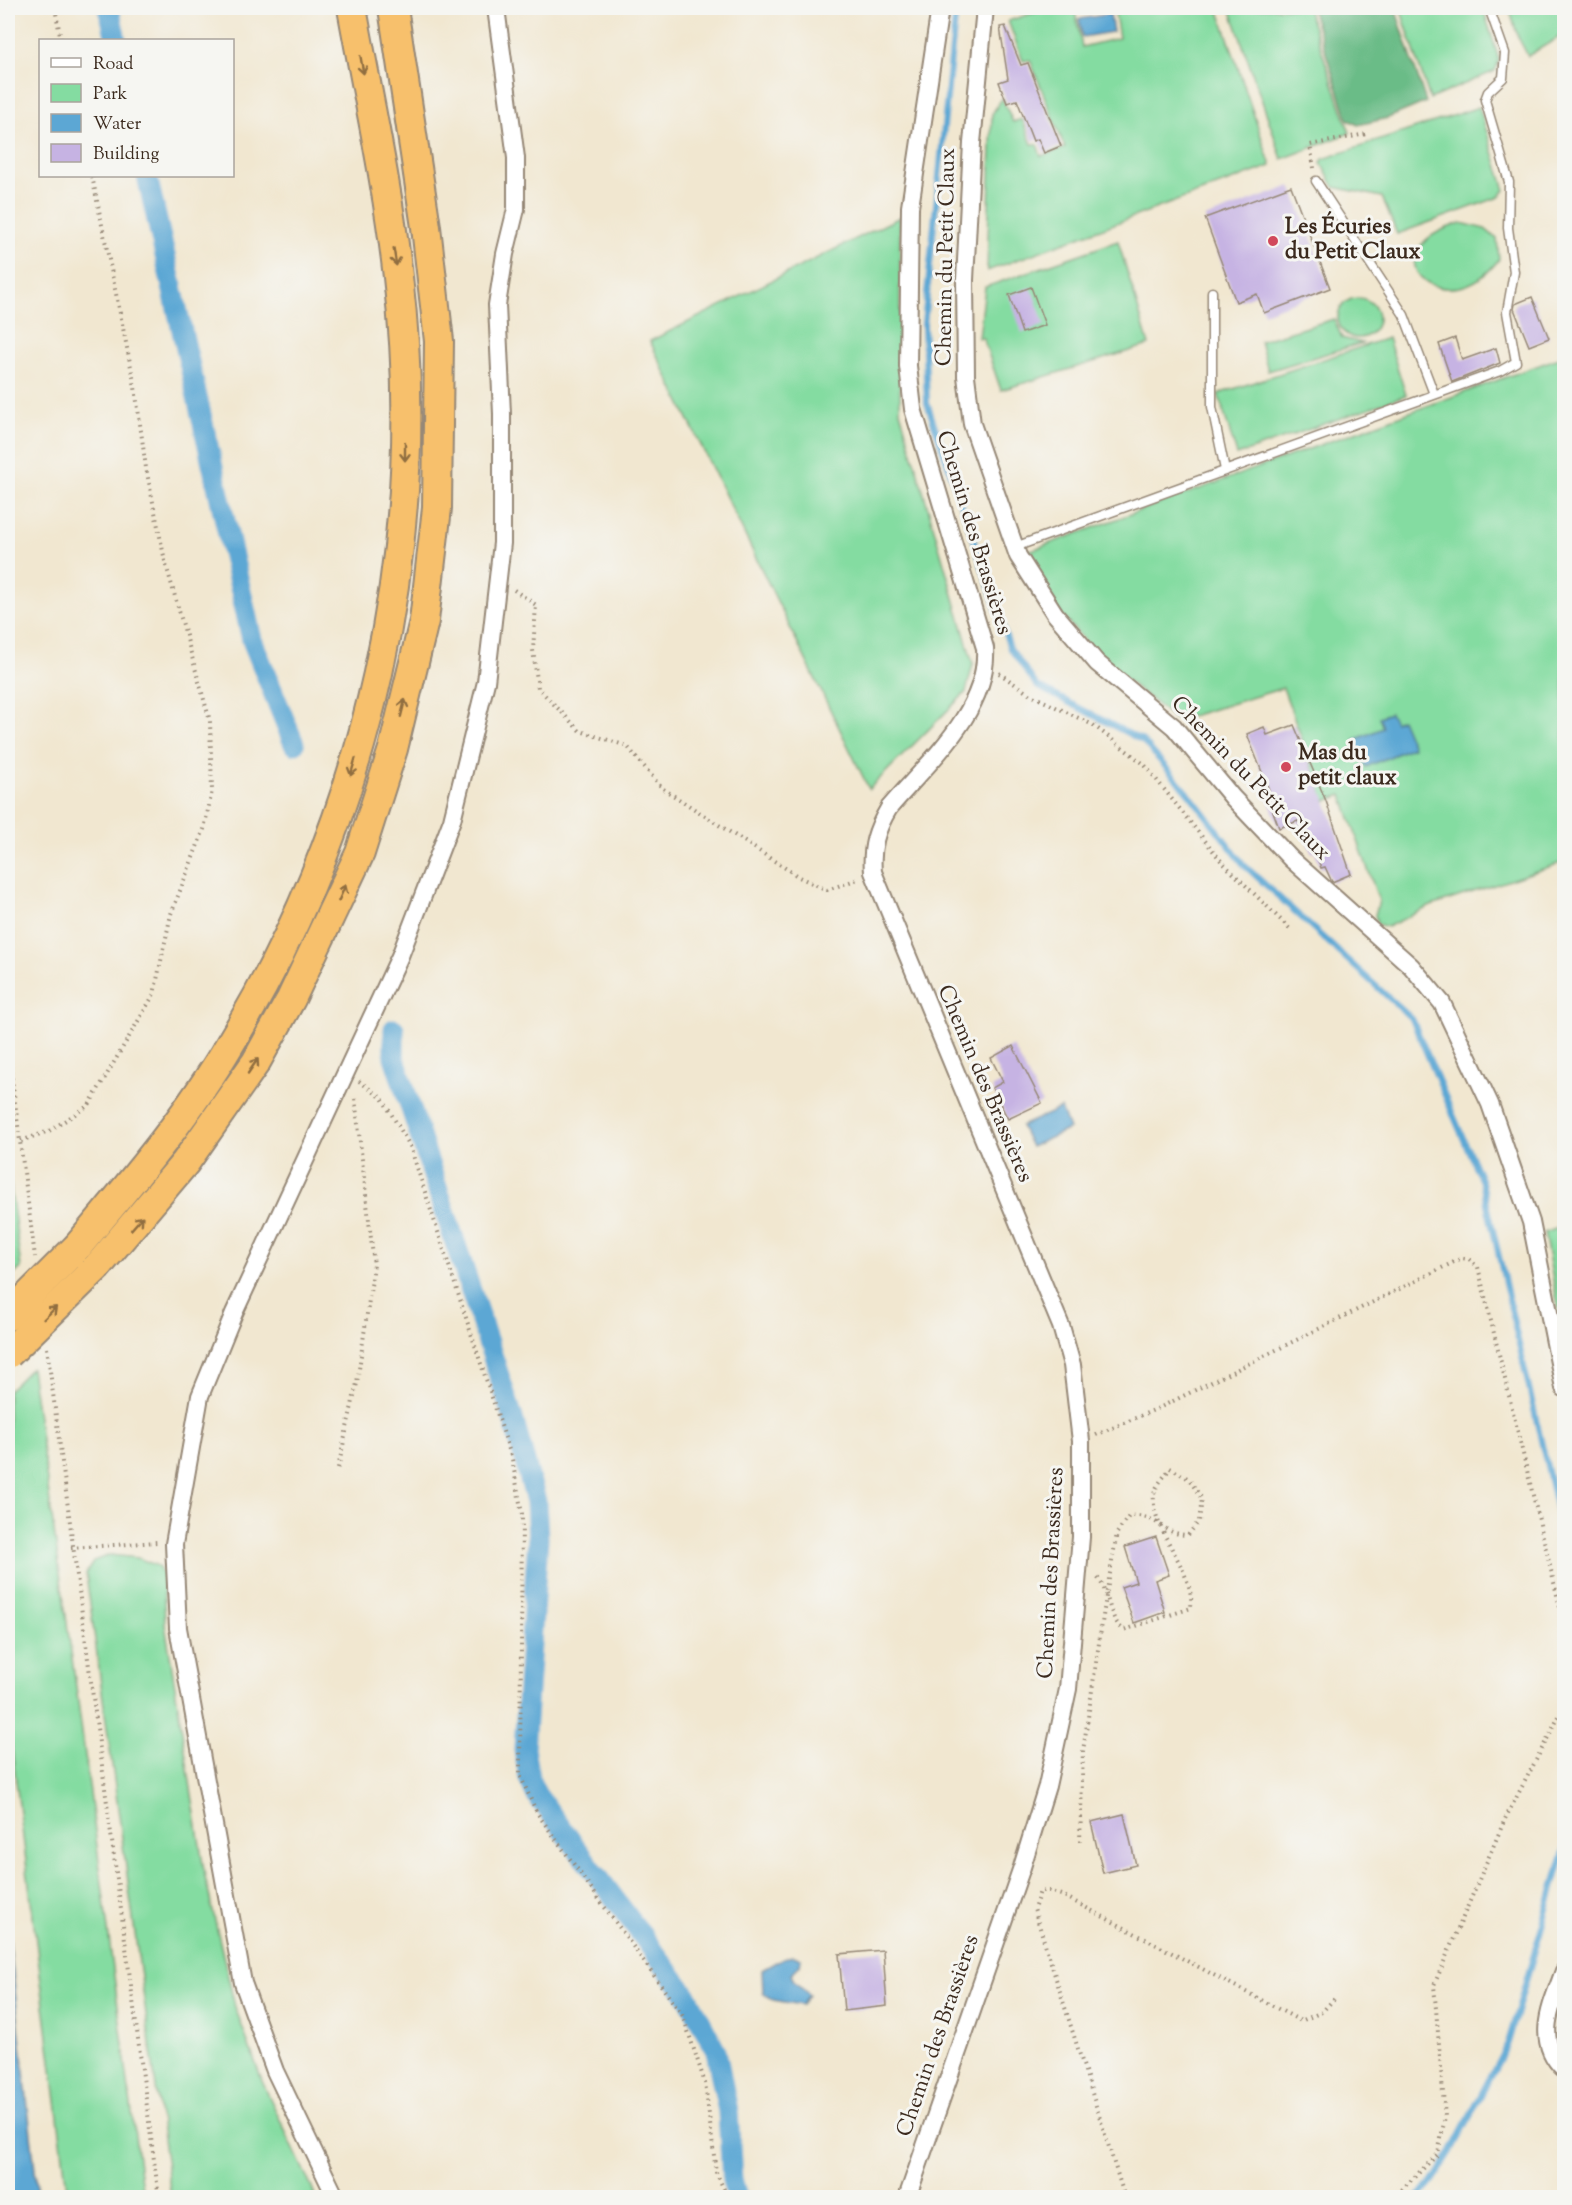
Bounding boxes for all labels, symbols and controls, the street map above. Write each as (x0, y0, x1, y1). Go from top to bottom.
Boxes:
legend (39, 39, 234, 177)
text: Road (93, 52, 133, 78)
one-way arrow (357, 55, 368, 74)
text: Park (93, 82, 128, 108)
text: Water (93, 112, 142, 138)
text: Building (93, 142, 159, 168)
street label: Chemin du Petit Claux (929, 148, 965, 366)
place label: Les Écuries du Petit Claux (1285, 211, 1421, 269)
marker: Les Écuries du Petit Claux (1266, 234, 1280, 248)
one-way arrow (390, 247, 401, 267)
street label: Chemin des Brassières (927, 427, 1019, 639)
one-way arrow (399, 441, 411, 461)
street label: Chemin du Petit Claux (1163, 689, 1337, 869)
one-way arrow (398, 699, 410, 718)
place label: Mas du petit claux (1298, 738, 1397, 795)
one-way arrow (347, 758, 358, 777)
marker: Mas du petit claux (1279, 760, 1293, 774)
one-way arrow (337, 885, 349, 903)
street label: Chemin des Brassières (928, 980, 1040, 1188)
one-way arrow (247, 1058, 259, 1075)
one-way arrow (130, 1216, 144, 1231)
one-way arrow (42, 1306, 57, 1320)
street label: Chemin des Brassières (1030, 1466, 1074, 1680)
street label: Chemin des Brassières (889, 1931, 989, 2141)

